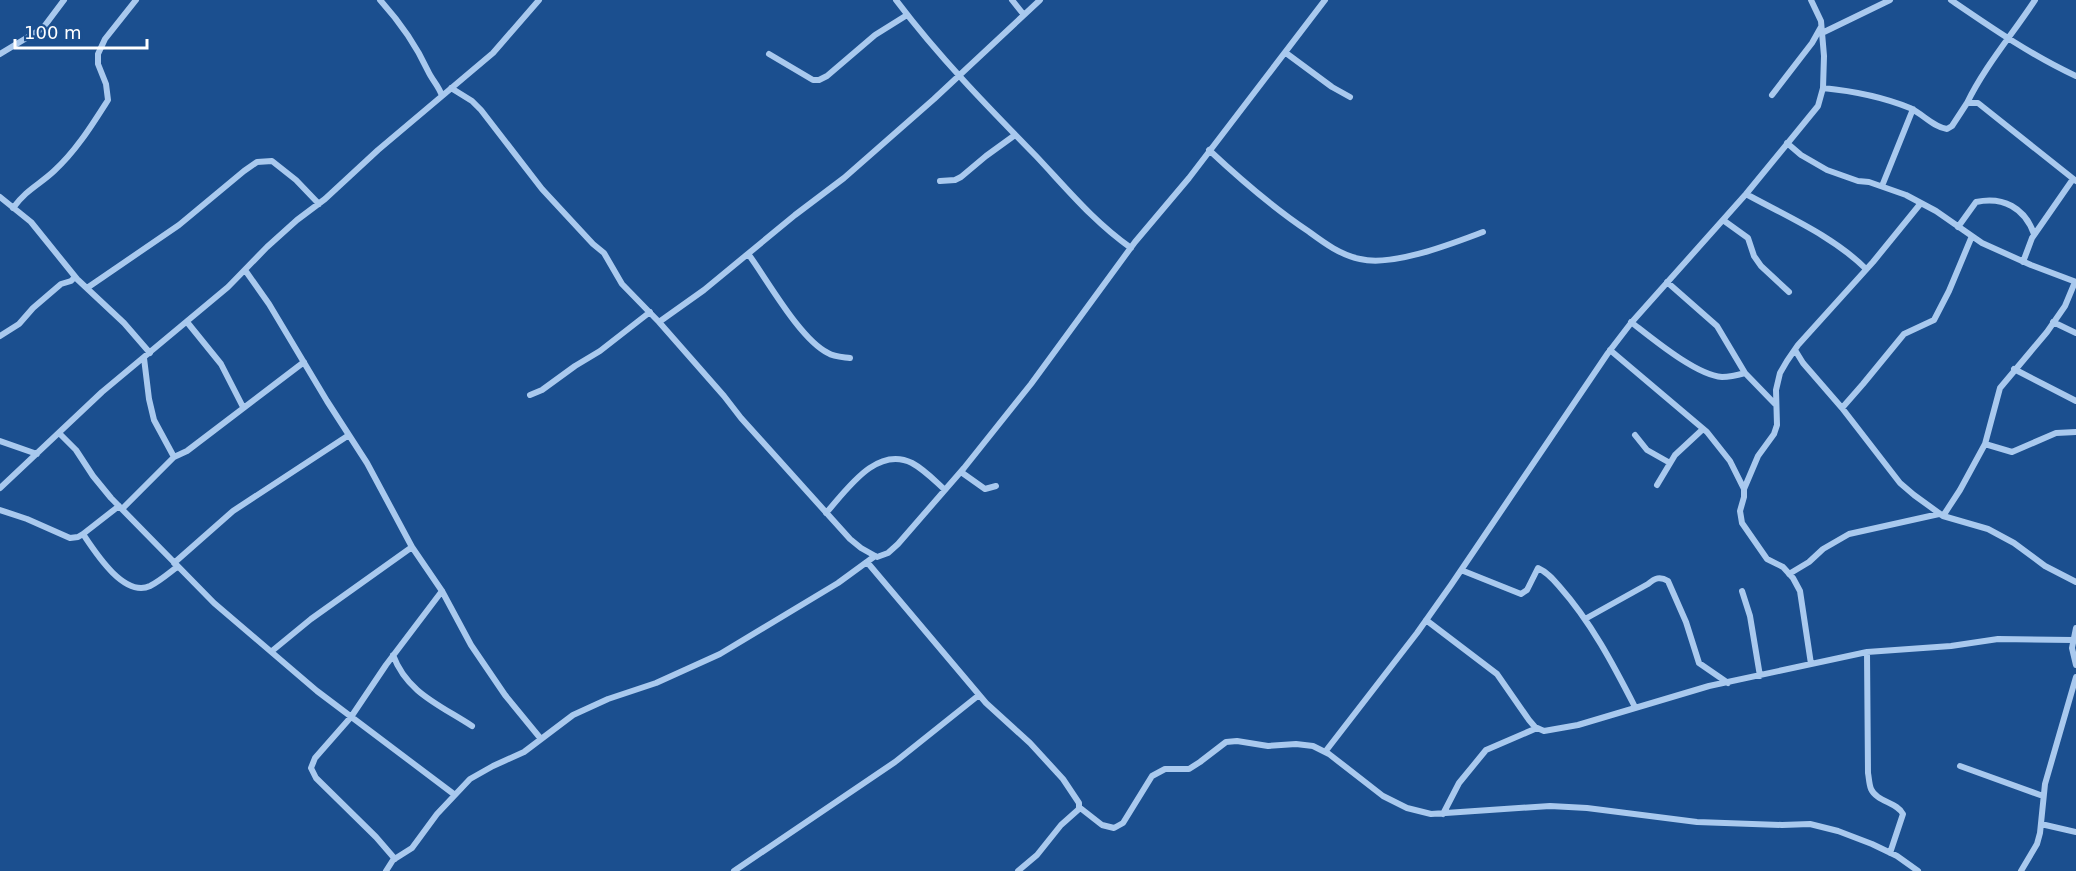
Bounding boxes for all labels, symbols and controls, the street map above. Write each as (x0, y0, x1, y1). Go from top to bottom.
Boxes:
scale bar (15, 12, 147, 50)
text: 100 m (24, 22, 82, 43)

